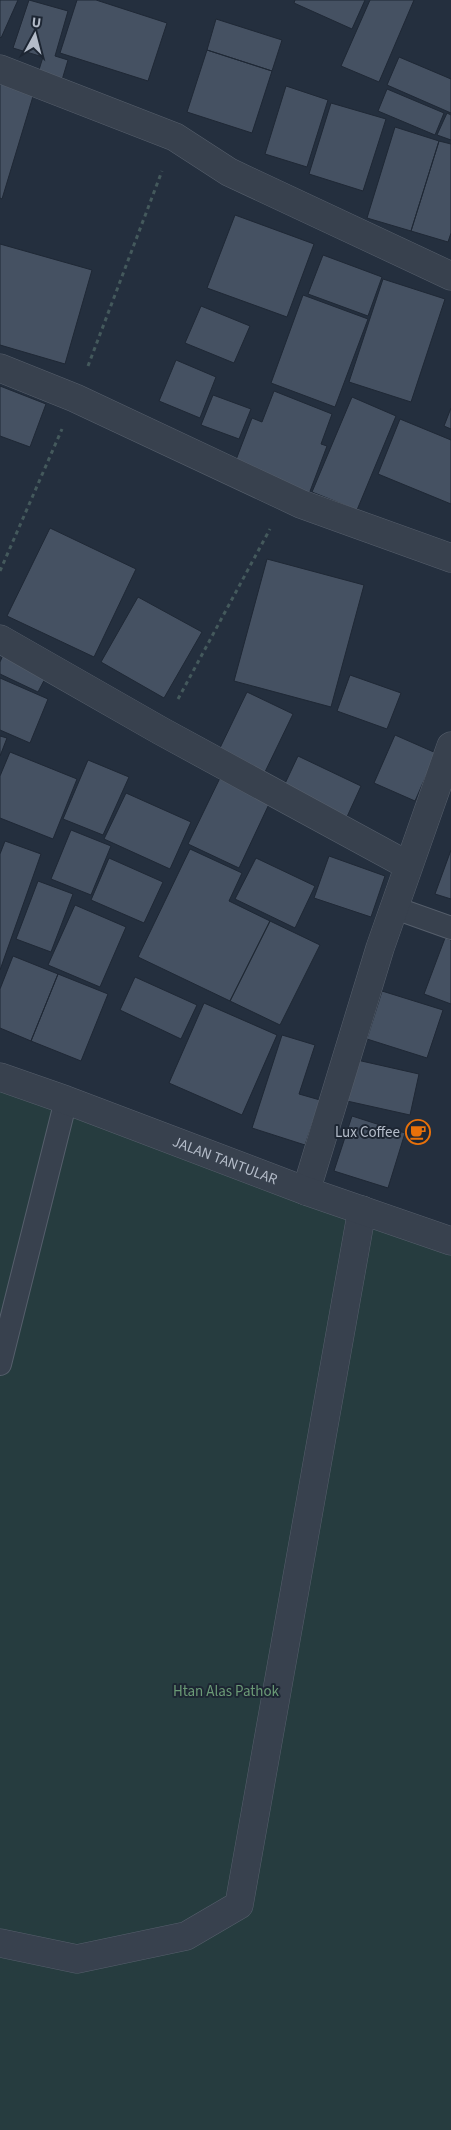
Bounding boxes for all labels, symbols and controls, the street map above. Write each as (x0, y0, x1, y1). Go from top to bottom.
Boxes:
north arrow (10, 10, 60, 60)
text: U (31, 13, 42, 34)
cafe icon: Lux Coffee (405, 1119, 431, 1145)
place label: Lux Coffee (335, 1122, 400, 1143)
street label: JALAN TANTULAR (169, 1131, 281, 1190)
park label: Htan Alas Pathok (173, 1681, 280, 1702)

